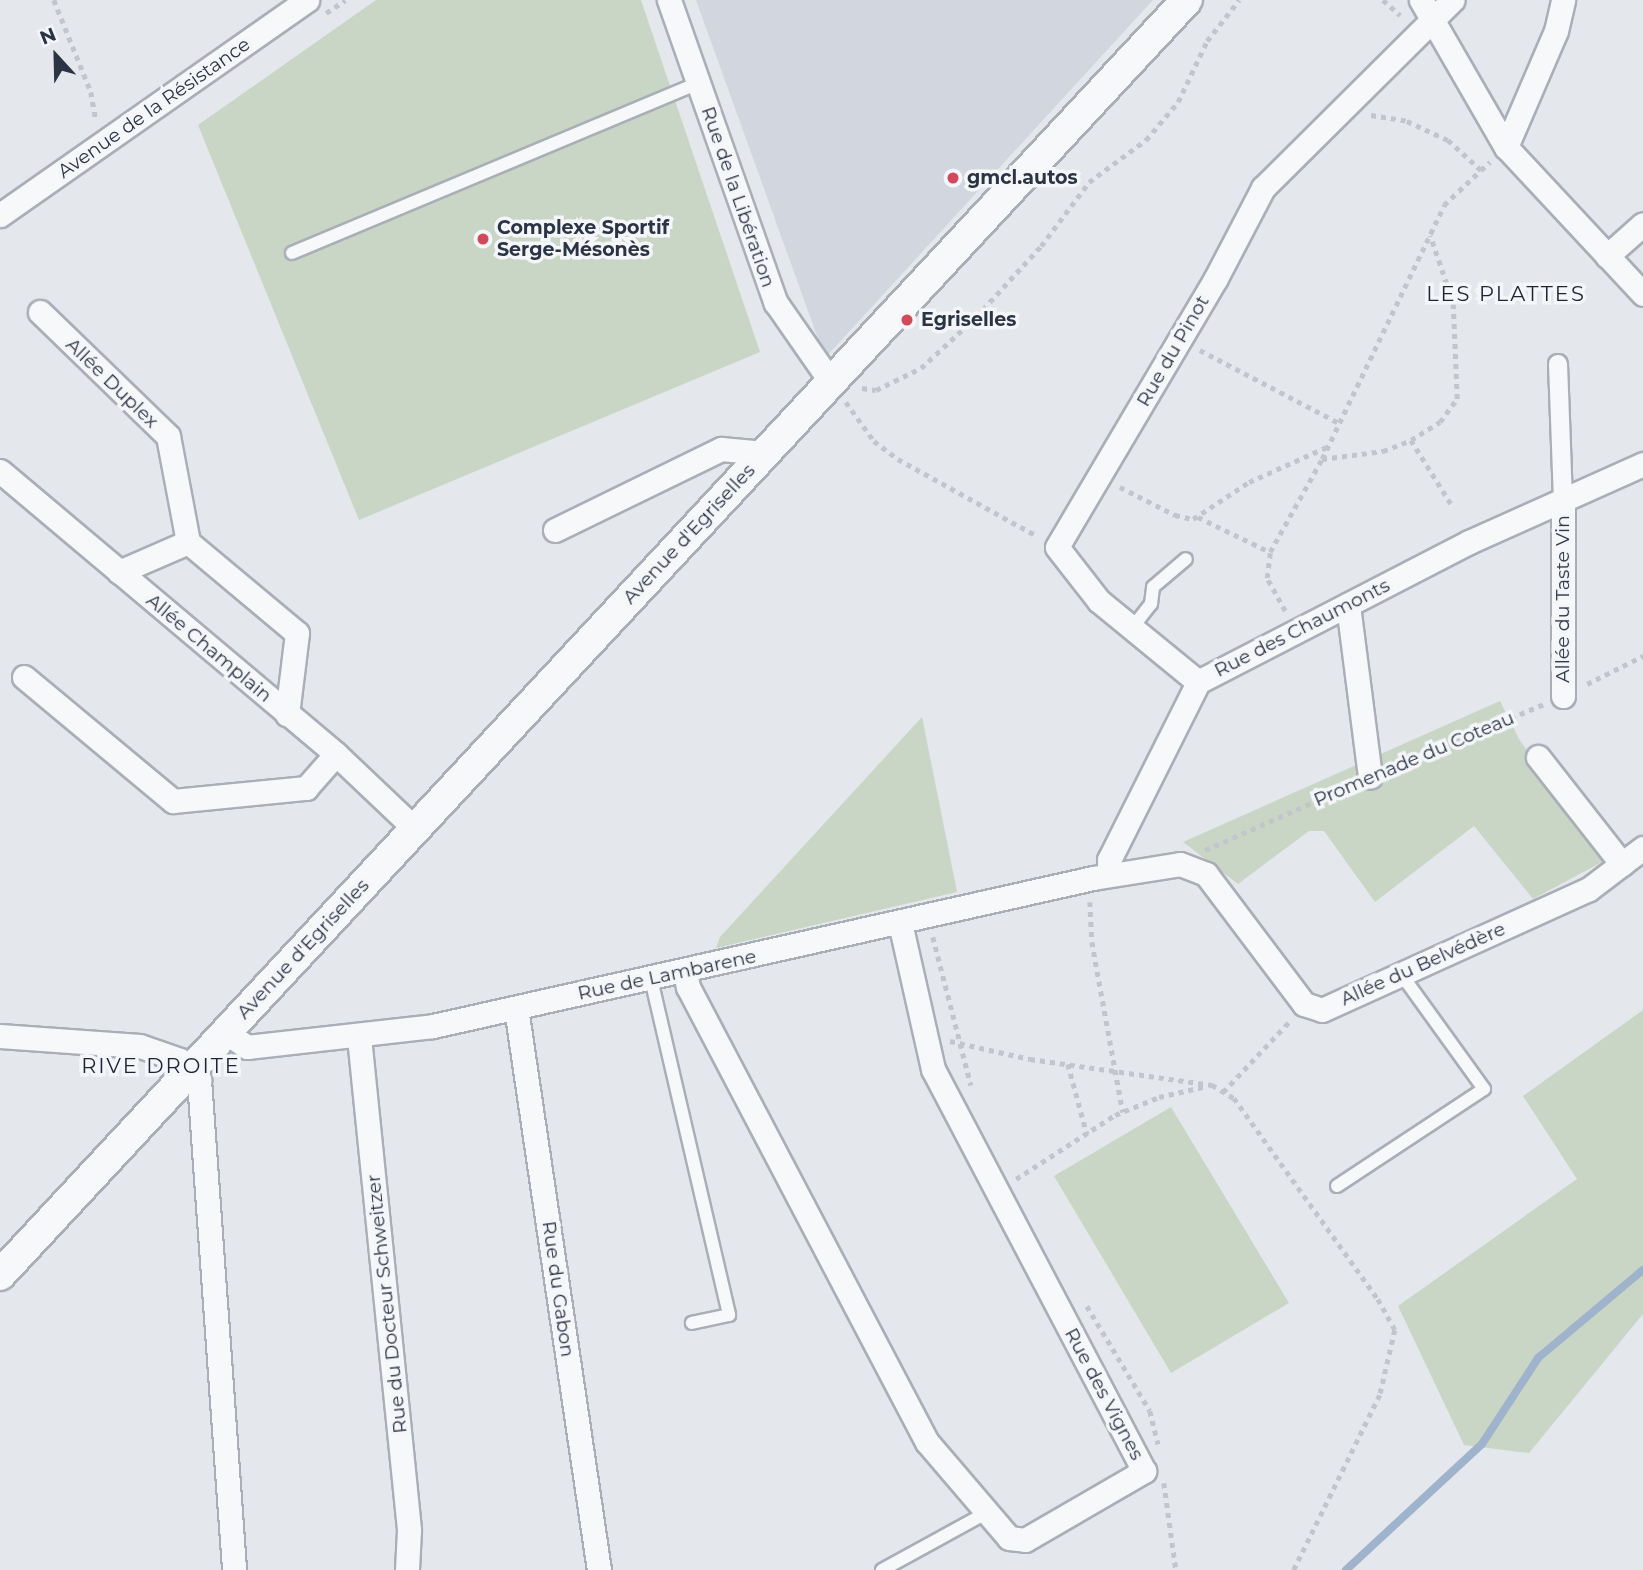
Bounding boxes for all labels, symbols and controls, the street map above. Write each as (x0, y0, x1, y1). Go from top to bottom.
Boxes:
north arrow (21, 21, 91, 91)
text: N (37, 23, 59, 50)
street label: Avenue de la Résistance (53, 33, 255, 183)
street label: Rue de la Libération (696, 104, 780, 290)
place label: gmcl.autos (967, 167, 1078, 189)
marker: gmcl.autos (945, 170, 961, 186)
place label: Complexe Sportif Serge-Mésonès (497, 217, 669, 261)
marker: Complexe Sportif Serge-Mésonès (475, 231, 491, 247)
district label: LES PLATTES (1428, 281, 1584, 307)
street label: Rue du Pinot (1132, 291, 1214, 411)
place label: Egriselles (921, 309, 1016, 331)
marker: Egriselles (899, 312, 915, 328)
street label: Allée Duplex (61, 333, 163, 433)
street label: Avenue d'Egriselles (618, 459, 760, 609)
street label: Allée du Taste Vin (1552, 515, 1574, 683)
street label: Rue des Chaumonts (1211, 574, 1393, 682)
street label: Allée Champlain (142, 589, 276, 707)
street label: Promenade du Coteau (1310, 706, 1518, 812)
street label: Avenue d'Egriselles (232, 874, 374, 1024)
street label: Allée du Belvédère (1337, 917, 1509, 1011)
street label: Rue de Lambarene (576, 945, 758, 1005)
district label: RIVE DROITE (83, 1053, 239, 1079)
street label: Rue du Docteur Schweitzer (362, 1173, 412, 1435)
street label: Rue du Gabon (537, 1220, 579, 1358)
street label: Rue des Vignes (1060, 1324, 1148, 1464)

